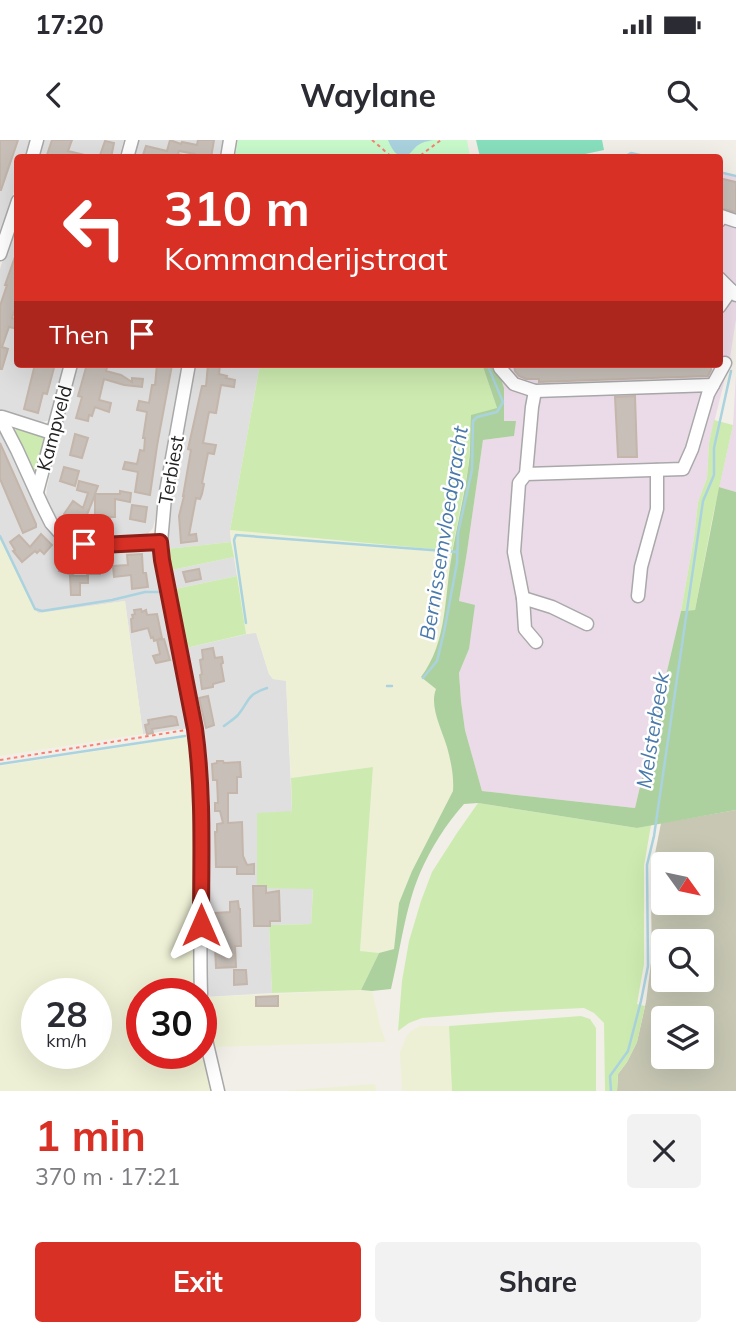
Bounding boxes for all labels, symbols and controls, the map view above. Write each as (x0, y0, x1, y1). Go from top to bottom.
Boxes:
text: 17:20 (35, 8, 104, 41)
text: Waylane (300, 75, 436, 115)
icon: back (35, 76, 73, 114)
icon: search (663, 76, 701, 114)
text: 310 m (164, 177, 310, 238)
icon: left (49, 182, 140, 273)
text: Kommanderijstraat (164, 238, 448, 278)
icon: arrive (123, 315, 161, 353)
text: Then (49, 318, 109, 351)
street label: Kampveld (31, 383, 77, 473)
water label: Bernissemvloedgracht (413, 424, 473, 642)
street label: Terbiest (153, 433, 189, 506)
pin (54, 514, 114, 574)
icon: arrive (65, 525, 103, 563)
water label: Melsterbeek (630, 669, 674, 790)
north arrow (651, 852, 714, 915)
map controls (651, 852, 714, 1069)
position arrow (164, 888, 238, 962)
button: search (651, 929, 714, 992)
speed limit sign: 30 (126, 978, 217, 1069)
text: 28 (45, 992, 88, 1036)
button: layers (651, 1006, 714, 1069)
text: km/h (46, 1029, 87, 1052)
text: 1 min (35, 1109, 146, 1162)
button: close (627, 1114, 701, 1188)
text: 370 m · 17:21 (35, 1162, 180, 1191)
button: Exit (35, 1242, 361, 1322)
button: Share (375, 1242, 701, 1322)

